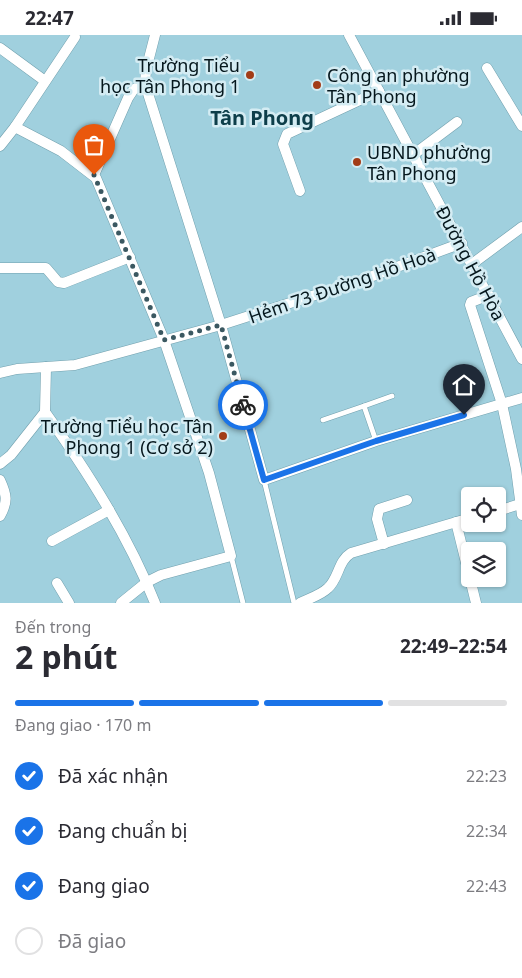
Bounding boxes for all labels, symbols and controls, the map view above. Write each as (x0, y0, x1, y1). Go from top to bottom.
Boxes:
text: 22:47 (25, 5, 74, 31)
place label: Trường Tiểu học Tân Phong 1 (100, 53, 240, 98)
place label: Công an phường Tân Phong (327, 63, 470, 108)
marker: Trường Tiểu học Tân Phong 1 (244, 69, 256, 81)
marker: Công an phường Tân Phong (311, 79, 323, 91)
district label: Tân Phong (210, 104, 314, 131)
pin (73, 124, 115, 175)
icon: bag (80, 131, 108, 159)
place label: UBND phường Tân Phong (367, 140, 491, 185)
marker: UBND phường Tân Phong (351, 156, 363, 168)
street label: Đường Hồ Hòa (431, 202, 511, 324)
street label: Hẻm 73 Đường Hồ Hoà (245, 242, 439, 328)
pin (443, 364, 485, 415)
icon: home (450, 371, 478, 399)
courier (218, 380, 268, 430)
icon: bike (229, 391, 257, 419)
place label: Trường Tiểu học Tân Phong 1 (Cơ sở 2) (41, 414, 213, 459)
marker: Trường Tiểu học Tân Phong 1 (Cơ sở 2) (217, 430, 229, 442)
map controls (461, 487, 506, 587)
button: locate (461, 487, 506, 532)
button: layers (461, 542, 506, 587)
text: Đến trong (15, 616, 91, 638)
text: 22:49–22:54 (400, 633, 507, 659)
text: 2 phút (15, 635, 117, 678)
text: Đang giao · 170 m (15, 714, 151, 736)
icon: check (15, 762, 43, 790)
text: Đã xác nhận (58, 763, 168, 789)
text: 22:23 (466, 765, 507, 787)
icon: check (15, 817, 43, 845)
text: Đang chuẩn bị (58, 818, 187, 844)
text: 22:34 (466, 820, 507, 842)
icon: check (15, 872, 43, 900)
text: Đang giao (58, 873, 150, 899)
text: 22:43 (466, 875, 507, 897)
text: Đã giao (58, 928, 126, 954)

